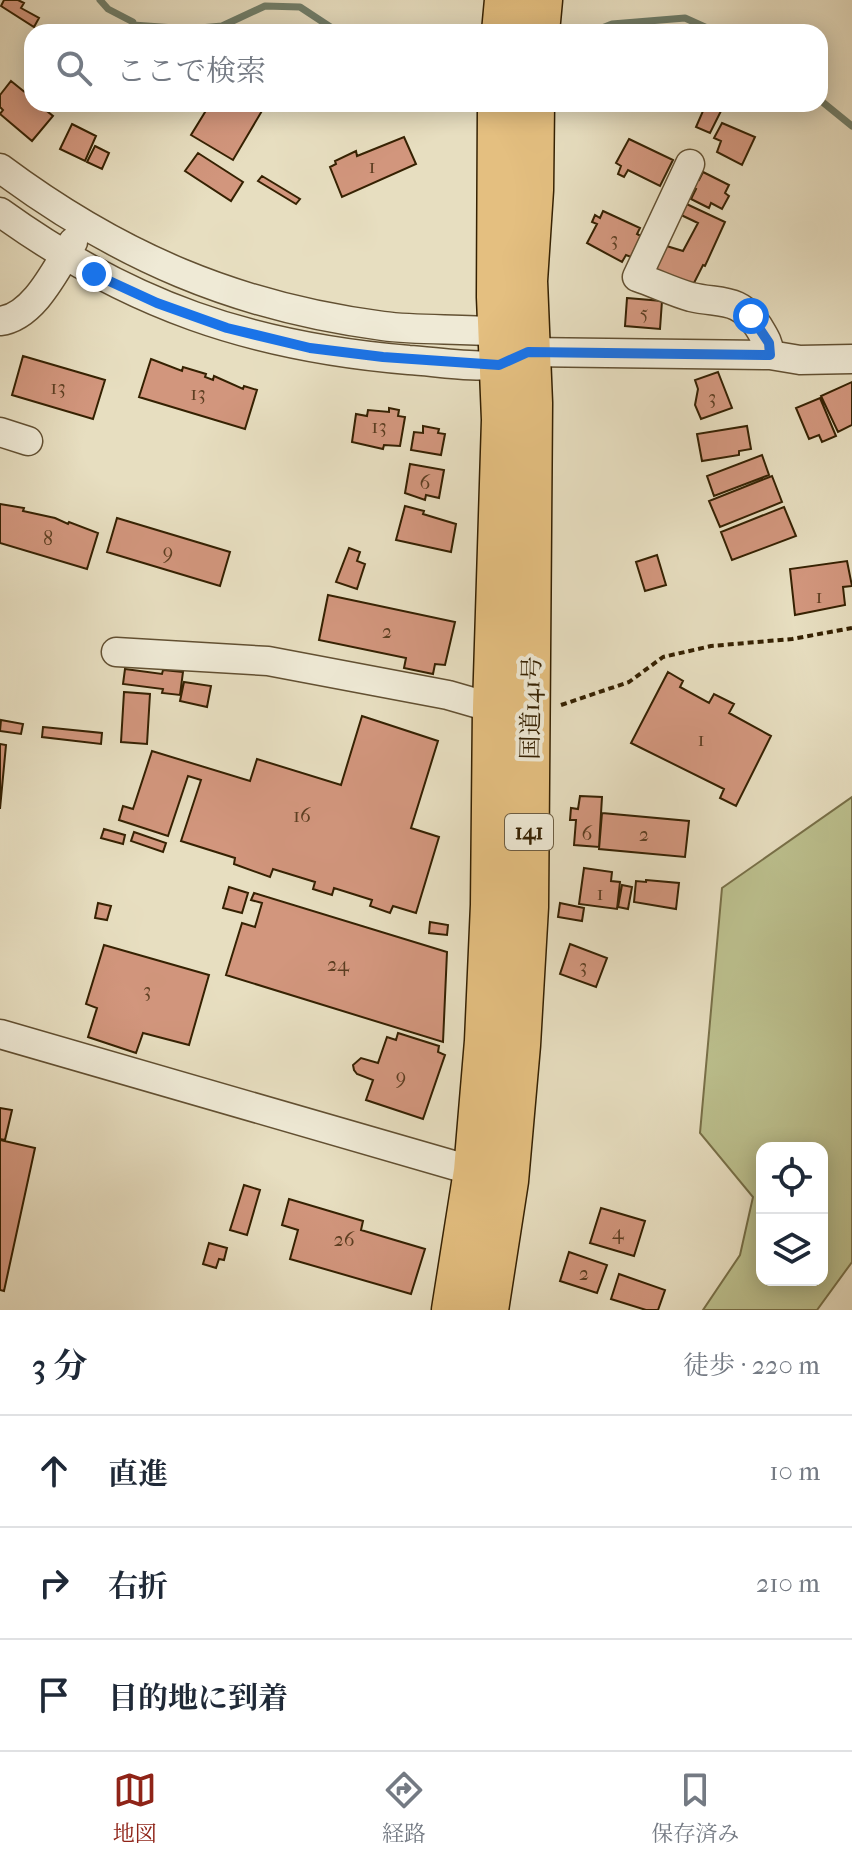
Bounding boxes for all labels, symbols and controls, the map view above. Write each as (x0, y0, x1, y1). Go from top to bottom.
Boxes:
search box (24, 24, 828, 112)
icon: search (52, 46, 96, 90)
text: ここで検索 (116, 54, 266, 89)
house number: 1 (368, 155, 376, 178)
house number: 3 (610, 228, 618, 251)
route end (76, 256, 112, 292)
route start (733, 298, 769, 334)
house number: 5 (640, 302, 648, 325)
house number: 13 (50, 376, 66, 399)
house number: 13 (190, 382, 206, 405)
house number: 3 (708, 386, 716, 409)
house number: 13 (371, 415, 387, 438)
house number: 6 (420, 471, 431, 494)
house number: 8 (43, 527, 53, 550)
house number: 9 (163, 541, 173, 564)
house number: 1 (815, 585, 823, 608)
house number: 2 (382, 620, 392, 643)
street label: 国道141号 (516, 656, 546, 760)
house number: 1 (697, 728, 705, 751)
house number: 16 (293, 804, 311, 827)
road number: 141 (505, 814, 553, 850)
house number: 6 (582, 822, 593, 845)
house number: 2 (639, 823, 649, 846)
house number: 1 (596, 882, 604, 905)
house number: 24 (327, 953, 350, 976)
house number: 3 (579, 955, 587, 978)
house number: 3 (143, 979, 151, 1002)
house number: 9 (396, 1066, 406, 1089)
map controls (756, 1142, 828, 1286)
button: locate (756, 1142, 828, 1214)
button: layers (756, 1214, 828, 1286)
house number: 4 (612, 1221, 625, 1244)
house number: 26 (333, 1228, 355, 1251)
house number: 2 (579, 1262, 589, 1285)
text: 3 分 (32, 1346, 87, 1386)
text: 徒歩 · 220 m (683, 1350, 820, 1381)
icon: ahead (32, 1449, 76, 1493)
text: 10 m (769, 1456, 820, 1487)
text: 直進 (108, 1457, 168, 1492)
icon: right (32, 1561, 76, 1605)
text: 210 m (756, 1568, 820, 1599)
text: 右折 (108, 1569, 168, 1604)
icon: arrive (32, 1673, 76, 1717)
text: 目的地に到着 (108, 1681, 288, 1716)
tab: 地図 (113, 1768, 157, 1847)
tab: 経路 (382, 1768, 426, 1847)
tab: 保存済み (651, 1768, 739, 1847)

